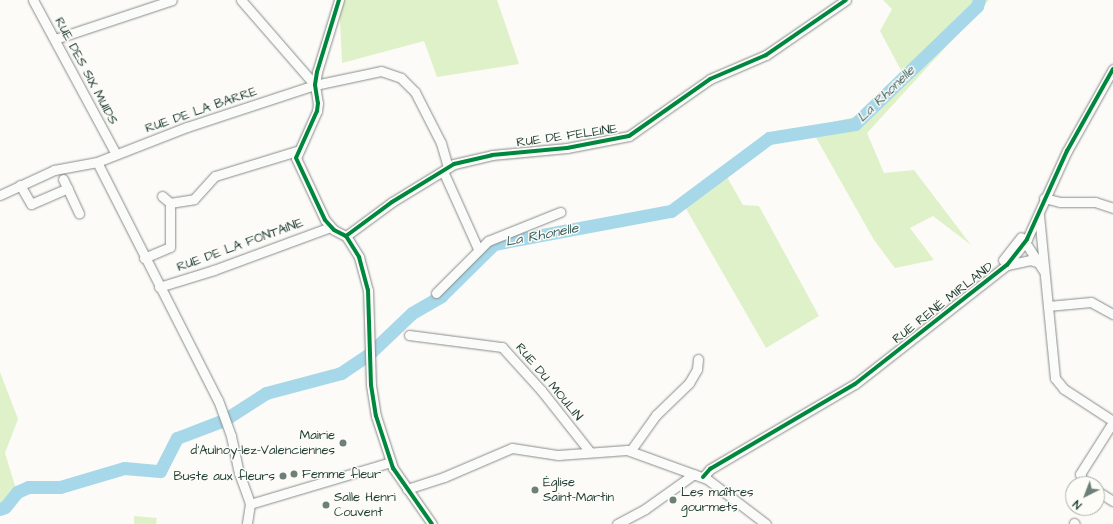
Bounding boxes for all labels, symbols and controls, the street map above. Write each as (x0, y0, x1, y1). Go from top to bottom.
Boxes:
street label: RUE DES SIX MUIDS (51, 15, 121, 127)
water label: La Rhonelle (854, 62, 918, 126)
street label: RUE DE LA BARRE (143, 84, 259, 136)
street label: RUE DE FELEINE (515, 121, 619, 151)
street label: RUE DE LA FONTAINE (175, 215, 305, 275)
water label: La Rhonelle (504, 220, 580, 250)
street label: RUE RENÉ MIRLAND (890, 259, 996, 347)
street label: RUE DU MOULIN (512, 340, 586, 424)
place label: Mairie d'Aulnoy-lez-Valenciennes (191, 428, 335, 459)
marker: Mairie d'Aulnoy-lez-Valenciennes (338, 438, 348, 448)
place label: Femme fleur (302, 466, 381, 482)
place label: Buste aux fleurs (174, 468, 275, 484)
marker: Femme fleur (289, 469, 299, 479)
marker: Buste aux fleurs (278, 471, 288, 481)
place label: Église Saint-Martin (543, 475, 614, 506)
north arrow (1065, 476, 1105, 516)
marker: Église Saint-Martin (530, 485, 540, 495)
place label: Les maîtres gourmets (681, 485, 753, 516)
place label: Salle Henri Couvent (334, 490, 396, 521)
marker: Les maîtres gourmets (668, 495, 678, 505)
text: N (1070, 497, 1085, 512)
marker: Salle Henri Couvent (321, 500, 331, 510)

